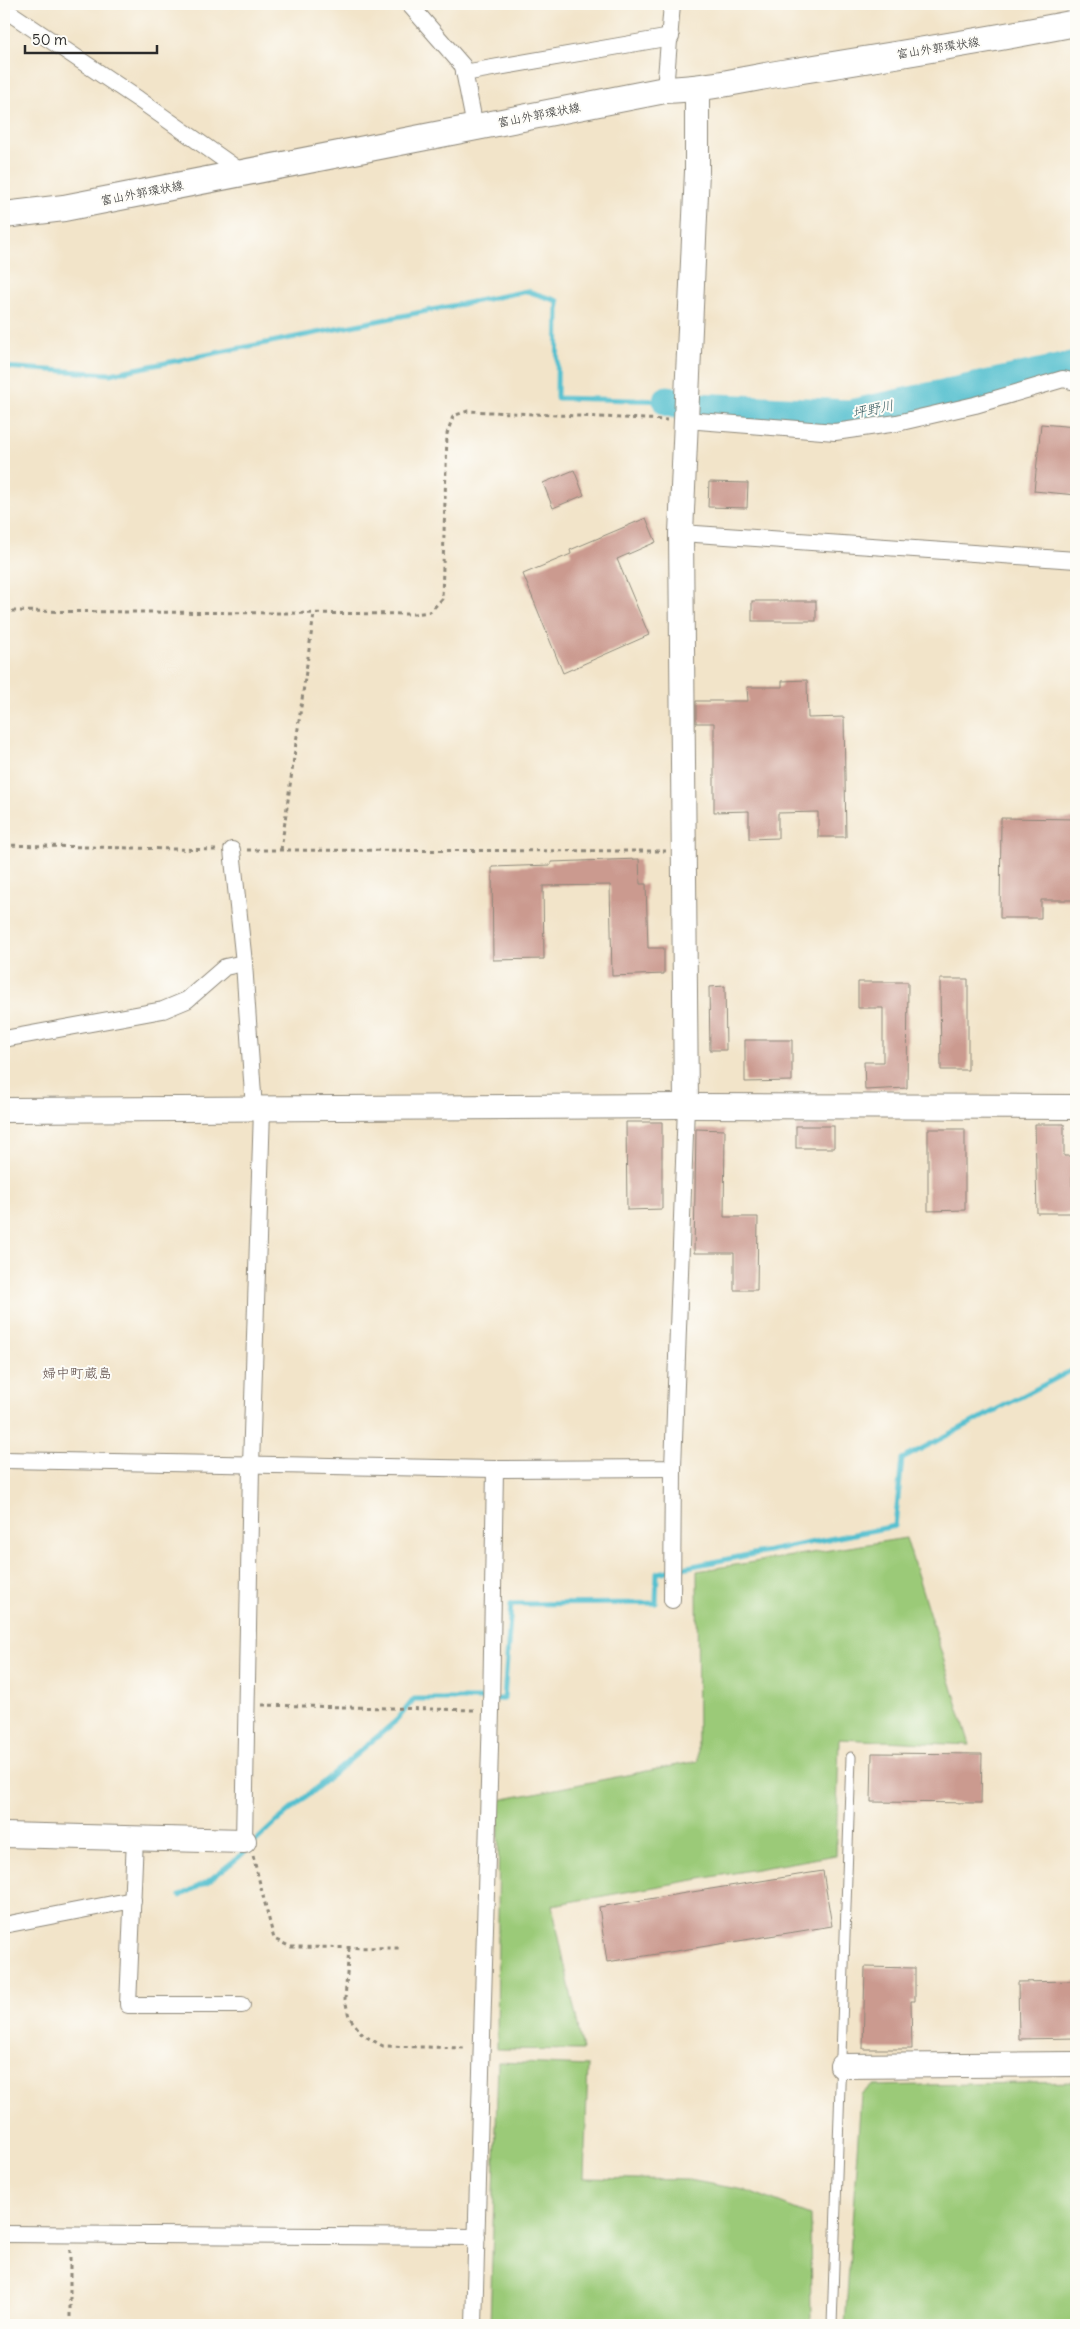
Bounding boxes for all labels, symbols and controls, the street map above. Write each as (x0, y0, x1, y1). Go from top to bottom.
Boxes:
scale bar (25, 22, 158, 54)
text: 50 m (32, 30, 67, 49)
street label: 富山外郭環状線 (895, 34, 981, 61)
street label: 富山外郭環状線 (496, 99, 582, 130)
street label: 富山外郭環状線 (99, 177, 185, 208)
water label: 坪野川 (851, 396, 895, 422)
district label: 婦中町蔵島 (42, 1364, 112, 1382)

